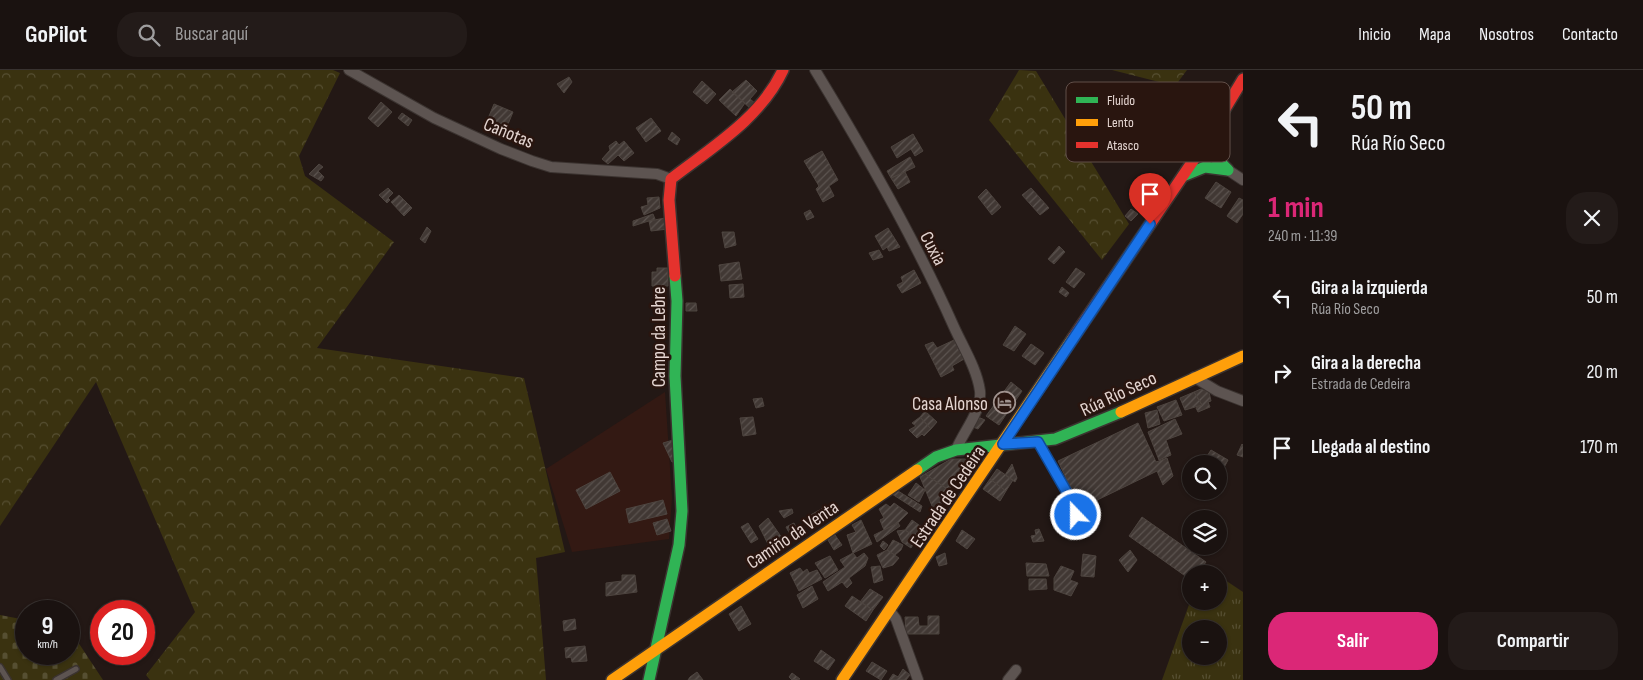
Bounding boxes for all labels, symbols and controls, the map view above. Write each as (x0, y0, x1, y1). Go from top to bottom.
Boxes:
search box (117, 12, 467, 57)
text: GoPilot (25, 20, 87, 49)
icon: search (135, 21, 163, 49)
text: Buscar aquí (175, 23, 248, 46)
text: Inicio (1358, 24, 1391, 45)
text: Mapa (1419, 24, 1451, 45)
text: Nosotros (1479, 24, 1534, 45)
text: Contacto (1562, 24, 1618, 45)
legend (1066, 82, 1230, 162)
text: 50 m (1351, 87, 1412, 130)
icon: left (1268, 90, 1333, 155)
text: Fluido (1107, 92, 1135, 109)
street label: Cañotas (480, 113, 537, 154)
text: Lento (1107, 114, 1134, 131)
text: Rúa Río Seco (1351, 130, 1445, 157)
text: Atasco (1106, 137, 1139, 154)
pin (1129, 173, 1171, 224)
icon: arrive (1136, 180, 1164, 208)
text: 1 min (1268, 190, 1324, 226)
button: close (1566, 192, 1618, 244)
text: 240 m · 11:39 (1268, 227, 1337, 246)
street label: Cuxia (914, 228, 951, 270)
text: Gira a la izquierda (1311, 277, 1428, 300)
icon: left (1268, 284, 1296, 312)
text: 50 m (1587, 286, 1618, 309)
street label: Campo da Lebre (648, 287, 671, 387)
text: Rúa Río Seco (1311, 300, 1380, 319)
text: Gira a la derecha (1311, 352, 1421, 375)
icon: right (1268, 359, 1296, 387)
text: 20 m (1586, 361, 1618, 384)
street label: Rúa Río Seco (1077, 367, 1160, 422)
text: Estrada de Cedeira (1311, 375, 1410, 394)
hotel icon: Casa Alonso (992, 391, 1016, 415)
place label: Casa Alonso (912, 393, 988, 416)
icon: arrive (1268, 434, 1296, 462)
text: Llegada al destino (1311, 436, 1430, 459)
text: 170 m (1580, 436, 1618, 459)
street label: Estrada de Cedeira (906, 441, 991, 552)
map controls (1182, 455, 1227, 665)
button: search (1182, 455, 1227, 500)
position arrow (1049, 488, 1101, 540)
street label: Camiño da Venta (742, 496, 843, 574)
button: layers (1182, 510, 1227, 555)
button: + (1182, 565, 1227, 610)
speed limit sign: 20 (90, 600, 155, 665)
text: 9 (42, 611, 53, 642)
button: Salir (1268, 612, 1438, 670)
button: Compartir (1448, 612, 1618, 670)
button: − (1182, 620, 1227, 665)
text: km/h (37, 637, 58, 652)

